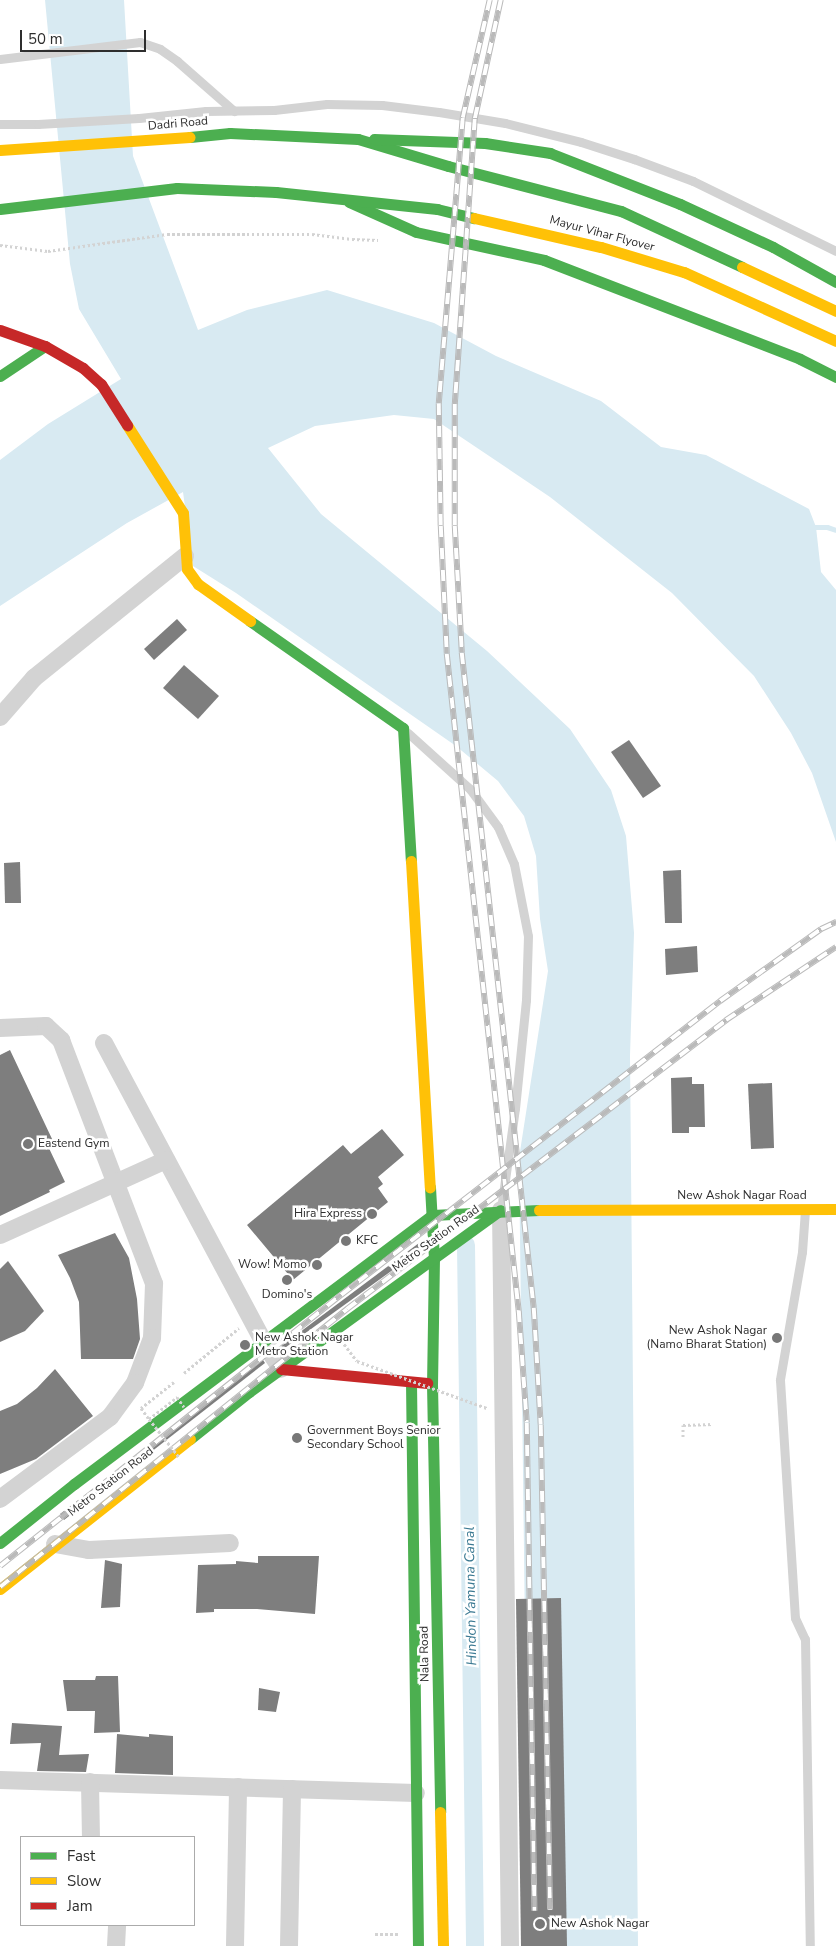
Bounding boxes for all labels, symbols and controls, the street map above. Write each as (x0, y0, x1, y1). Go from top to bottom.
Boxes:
scale bar (22, 20, 149, 52)
text: 50 m (28, 29, 63, 49)
street label: Dadri Road (147, 114, 209, 134)
street label: Mayur Vihar Flyover (548, 213, 656, 255)
place label: Eastend Gym (38, 1137, 110, 1151)
marker: Eastend Gym (22, 1138, 34, 1150)
street label: New Ashok Nagar Road (677, 1189, 807, 1203)
street label: Metro Station Road (390, 1203, 482, 1275)
place label: Hira Express (294, 1207, 362, 1221)
marker: Hira Express (366, 1208, 378, 1220)
place label: KFC (356, 1234, 378, 1248)
marker: KFC (340, 1235, 352, 1247)
place label: Wow! Momo (238, 1258, 307, 1272)
marker: Wow! Momo (311, 1259, 323, 1271)
marker: Domino's (281, 1274, 293, 1286)
place label: Domino's (262, 1288, 312, 1302)
place label: New Ashok Nagar (Namo Bharat Station) (647, 1324, 767, 1352)
place label: New Ashok Nagar Metro Station (255, 1331, 353, 1359)
marker: New Ashok Nagar (Namo Bharat Station) (771, 1332, 783, 1344)
marker: New Ashok Nagar Metro Station (239, 1339, 251, 1351)
place label: Government Boys Senior Secondary School (307, 1424, 441, 1452)
marker: Government Boys Senior Secondary School (291, 1432, 303, 1444)
street label: Metro Station Road (66, 1444, 156, 1520)
water label: Hindon Yamuna Canal (461, 1526, 481, 1666)
street label: Nala Road (417, 1626, 433, 1682)
legend (20, 1836, 195, 1926)
text: Fast (67, 1846, 95, 1866)
text: Slow (67, 1871, 101, 1891)
text: Jam (67, 1896, 93, 1916)
marker: New Ashok Nagar (533, 1917, 547, 1931)
place label: New Ashok Nagar (551, 1917, 649, 1931)

